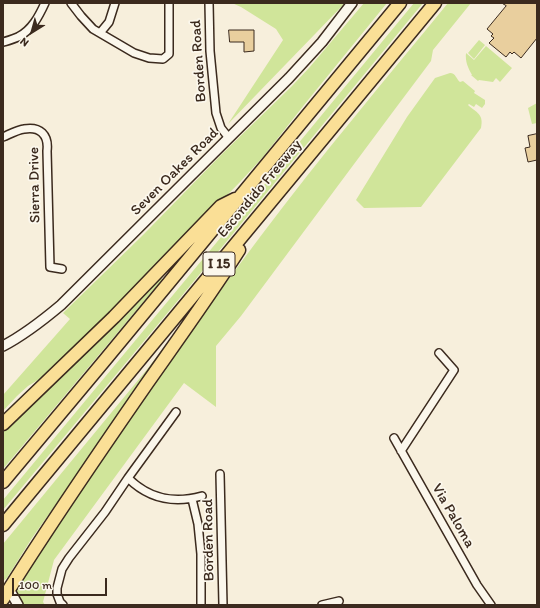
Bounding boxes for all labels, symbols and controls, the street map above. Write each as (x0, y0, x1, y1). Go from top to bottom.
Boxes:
north arrow (12, 12, 52, 52)
street label: Borden Road (187, 19, 211, 103)
text: N (18, 35, 31, 49)
street label: Seven Oakes Road (127, 124, 223, 220)
street label: Escondido Freeway (214, 136, 306, 242)
street label: Sierra Drive (25, 147, 45, 223)
road number: I 15 (203, 252, 235, 276)
street label: Via Paloma (427, 481, 479, 551)
street label: Borden Road (199, 499, 219, 581)
scale bar (14, 570, 109, 596)
text: 100 m (19, 578, 52, 592)

